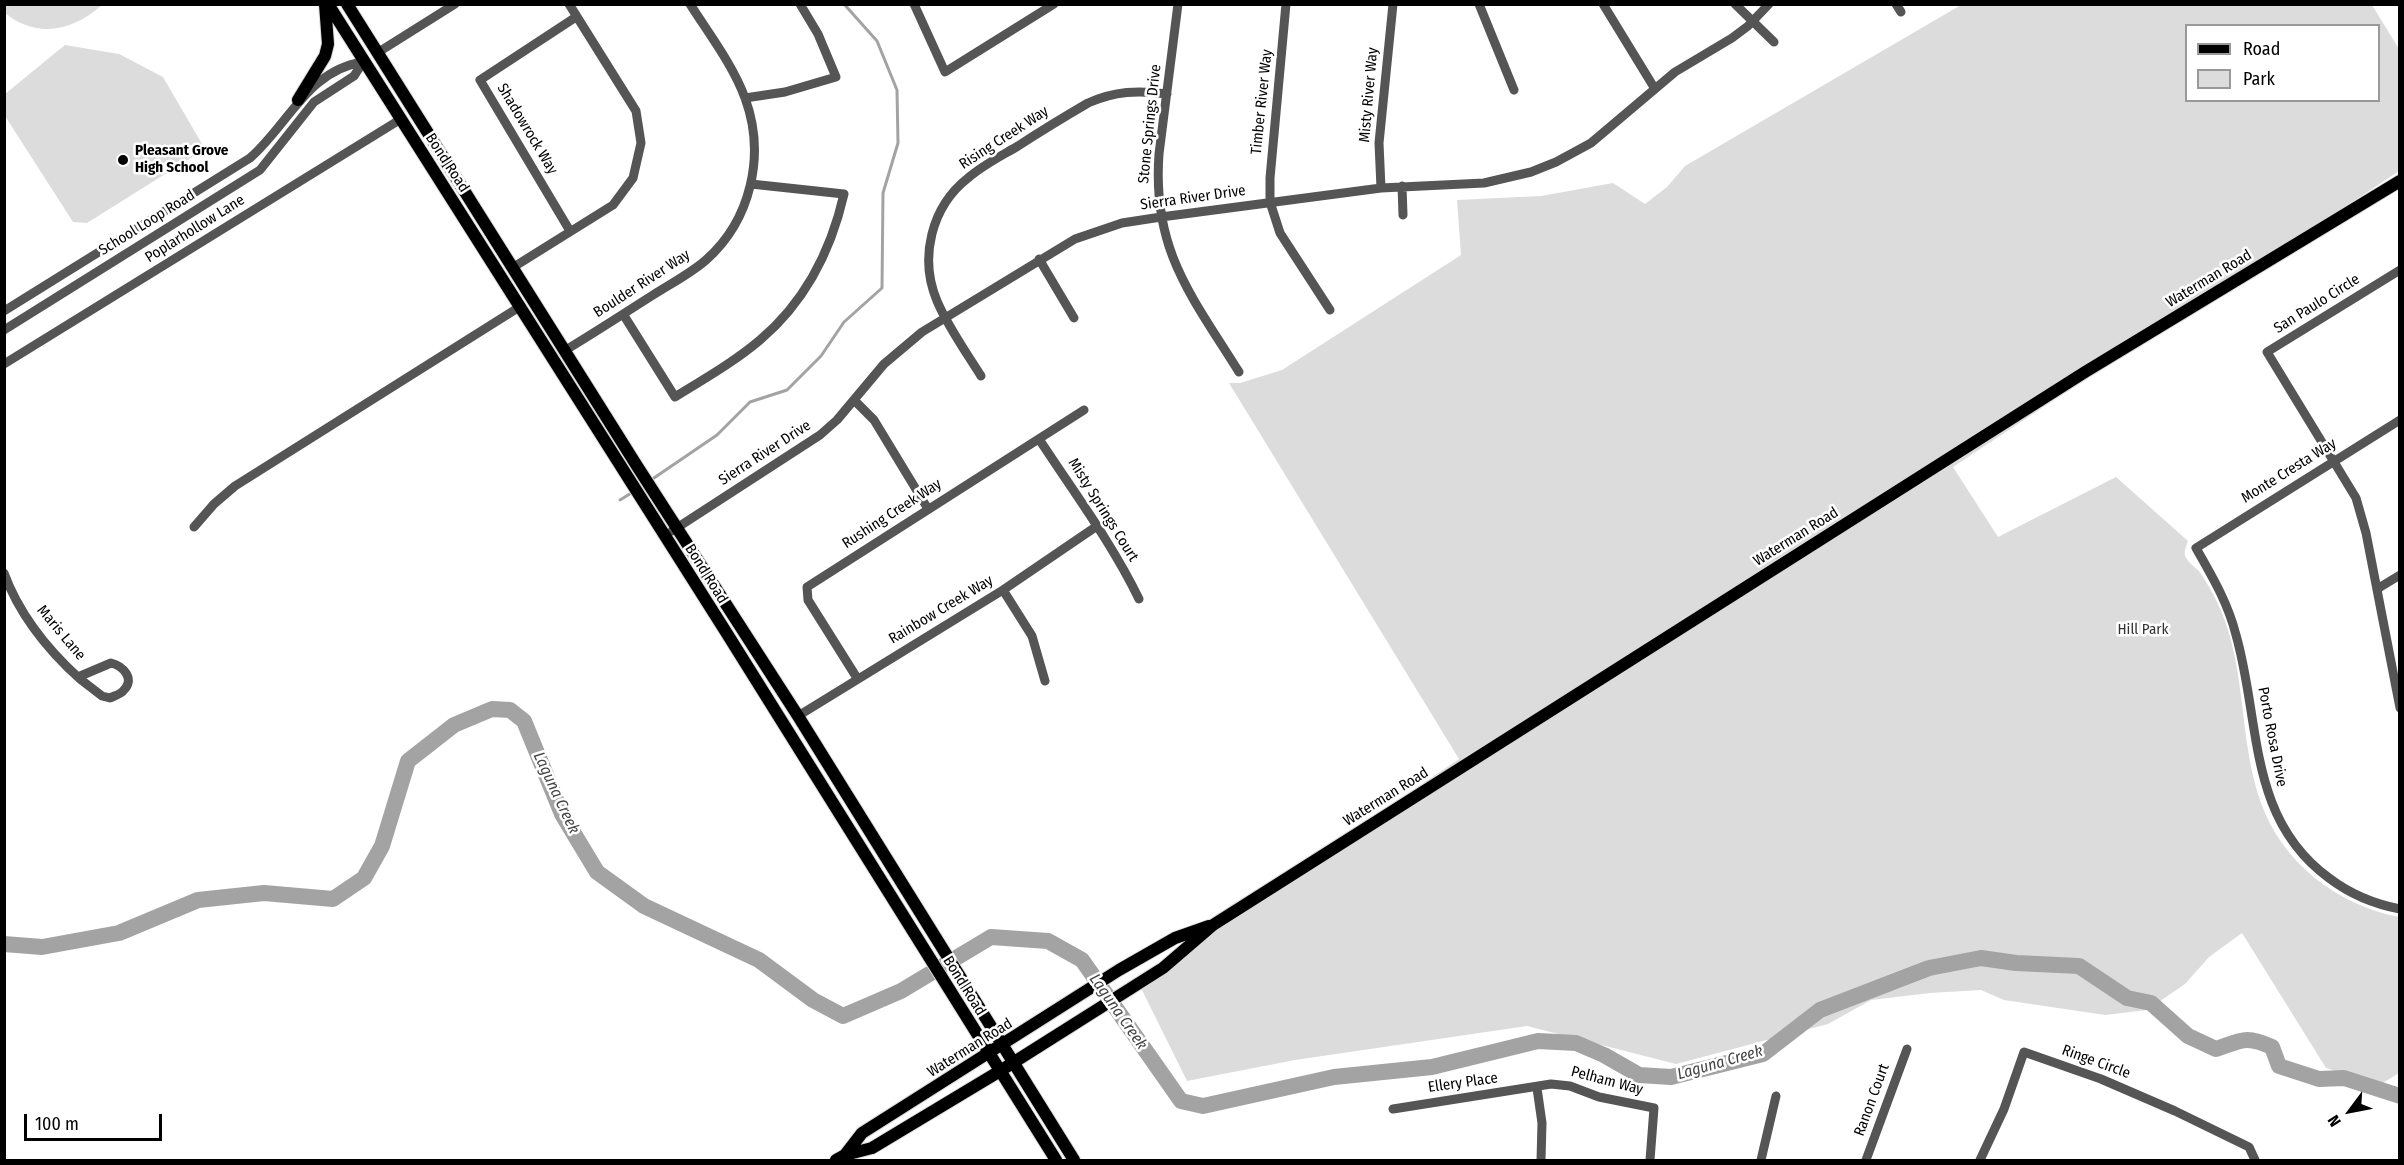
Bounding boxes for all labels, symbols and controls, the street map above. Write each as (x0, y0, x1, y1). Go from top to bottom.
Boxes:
legend (2185, 24, 2380, 102)
text: Road (2243, 38, 2280, 60)
street label: Misty River Way (1356, 47, 1382, 143)
street label: Timber River Way (1248, 48, 1276, 156)
street label: Stone Springs Drive (1135, 63, 1165, 185)
text: Park (2243, 68, 2275, 90)
street label: Shadowrock Way (493, 80, 561, 178)
street label: Rising Creek Way (956, 102, 1052, 174)
street label: Bond Road (421, 130, 473, 196)
place label: Pleasant Grove High School (135, 142, 228, 177)
marker: Pleasant Grove High School (116, 153, 130, 167)
street label: Sierra River Drive (1139, 182, 1247, 214)
street label: School Loop Road (96, 186, 198, 260)
street label: Poplarhollow Lane (142, 191, 248, 267)
street label: Boulder River Way (590, 246, 694, 322)
street label: Waterman Road (2163, 246, 2255, 312)
street label: San Paulo Circle (2271, 270, 2363, 338)
street label: Sierra River Drive (716, 417, 814, 489)
street label: Monte Cresta Way (2238, 435, 2340, 507)
street label: Misty Springs Court (1064, 455, 1142, 565)
street label: Rushing Creek Way (839, 475, 945, 553)
street label: Waterman Road (1750, 504, 1842, 570)
street label: Bond Road (681, 541, 731, 607)
street label: Rainbow Creek Way (886, 572, 996, 648)
street label: Maris Lane (33, 602, 89, 664)
park label: Hill Park (2118, 621, 2168, 639)
street label: Porto Rosa Drive (2253, 686, 2291, 788)
water label: Laguna Creek (529, 749, 583, 837)
street label: Waterman Road (1340, 764, 1432, 830)
street label: Bond Road (939, 953, 989, 1019)
water label: Laguna Creek (1085, 970, 1151, 1054)
street label: Waterman Road (924, 1015, 1016, 1081)
street label: Ringe Circle (2059, 1041, 2133, 1083)
water label: Laguna Creek (1675, 1042, 1765, 1084)
street label: Ranon Court (1851, 1061, 1893, 1139)
street label: Pelham Way (1569, 1063, 1645, 1099)
street label: Ellery Place (1427, 1069, 1499, 1097)
north arrow (2320, 1081, 2380, 1141)
scale bar (27, 1102, 165, 1140)
text: N (2324, 1112, 2345, 1130)
text: 100 m (35, 1113, 79, 1135)

